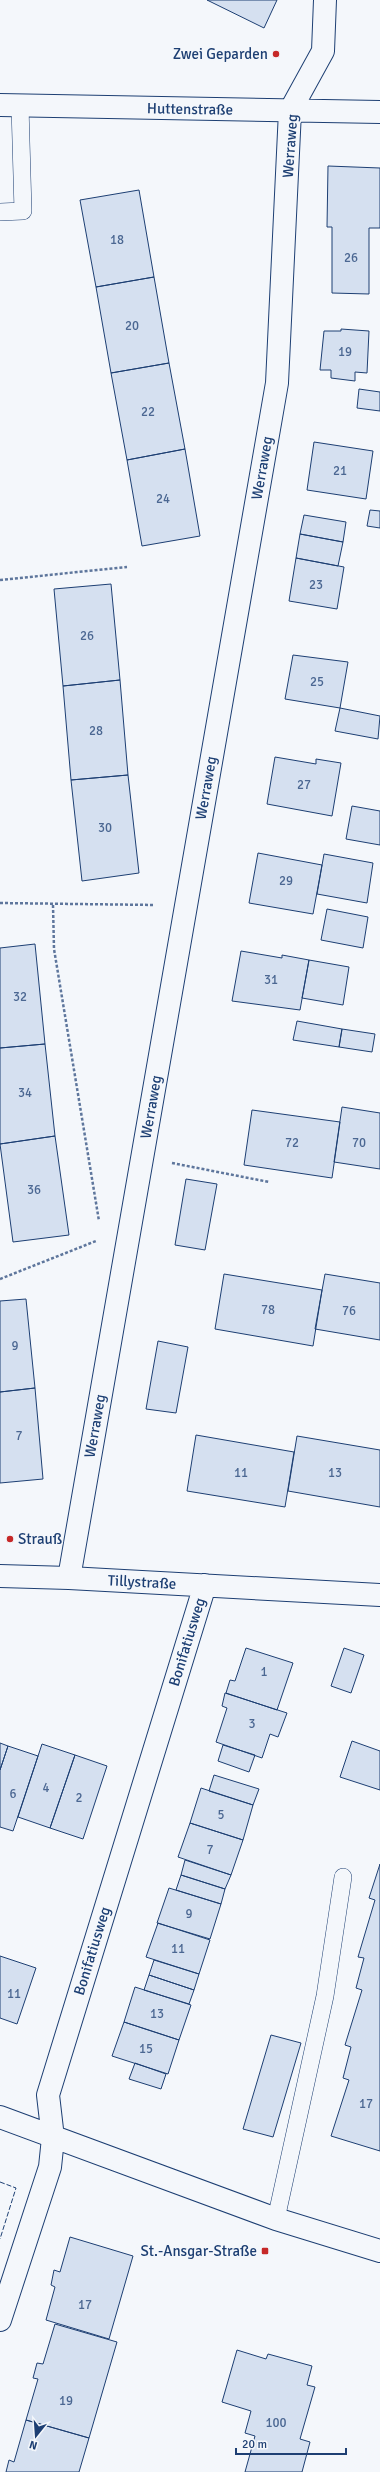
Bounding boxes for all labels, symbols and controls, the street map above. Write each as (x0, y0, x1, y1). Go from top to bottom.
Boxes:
place label: Zwei Geparden (173, 45, 268, 63)
marker: Zwei Geparden (271, 49, 281, 59)
street label: Huttenstraße (147, 99, 233, 119)
street label: Werraweg (279, 113, 301, 179)
house number: 18 (110, 232, 124, 248)
house number: 26 (344, 250, 358, 266)
house number: 20 (125, 318, 139, 334)
house number: 19 (338, 344, 352, 360)
house number: 22 (141, 404, 155, 420)
street label: Werraweg (248, 435, 276, 501)
house number: 21 (333, 463, 347, 479)
house number: 24 (156, 491, 170, 507)
house number: 23 (309, 577, 323, 593)
house number: 26 (80, 628, 94, 644)
house number: 25 (310, 674, 324, 690)
house number: 28 (89, 723, 103, 739)
street label: Werraweg (192, 755, 220, 821)
house number: 27 (297, 777, 311, 793)
house number: 30 (98, 820, 112, 836)
house number: 29 (279, 873, 293, 889)
house number: 31 (264, 972, 278, 988)
house number: 32 (13, 989, 27, 1005)
street label: Werraweg (137, 1074, 165, 1140)
house number: 34 (18, 1085, 32, 1101)
house number: 72 (285, 1135, 299, 1151)
house number: 70 (352, 1135, 366, 1151)
house number: 36 (27, 1182, 41, 1198)
house number: 78 (261, 1302, 275, 1318)
house number: 76 (342, 1303, 356, 1319)
house number: 9 (11, 1338, 19, 1354)
street label: Werraweg (81, 1393, 109, 1459)
house number: 7 (15, 1428, 23, 1444)
house number: 11 (234, 1465, 248, 1481)
house number: 13 (328, 1465, 342, 1481)
place label: Strauß (18, 1530, 62, 1548)
marker: Strauß (5, 1534, 15, 1544)
street label: Tillystraße (107, 1571, 177, 1593)
street label: Bonifatiusweg (165, 1595, 209, 1689)
house number: 1 (260, 1664, 268, 1680)
house number: 3 (248, 1716, 256, 1732)
house number: 4 (42, 1780, 50, 1796)
house number: 6 (9, 1786, 17, 1802)
house number: 2 (75, 1790, 83, 1806)
house number: 5 (217, 1807, 225, 1823)
house number: 7 (206, 1842, 214, 1858)
street label: Bonifatiusweg (70, 1904, 114, 1998)
house number: 9 (185, 1906, 193, 1922)
house number: 11 (171, 1941, 185, 1957)
house number: 11 (7, 1986, 21, 2002)
house number: 13 (150, 2006, 164, 2022)
house number: 15 (139, 2041, 153, 2057)
house number: 17 (359, 2096, 373, 2112)
place label: St.-Ansgar-Straße (140, 2242, 257, 2260)
marker: St.-Ansgar-Straße (260, 2246, 270, 2256)
house number: 17 (78, 2297, 92, 2313)
house number: 19 (59, 2393, 73, 2409)
house number: 100 (265, 2415, 287, 2431)
north arrow (16, 2416, 56, 2456)
scale bar (236, 2430, 346, 2456)
text: 20 m (242, 2437, 267, 2452)
text: N (28, 2438, 39, 2452)

